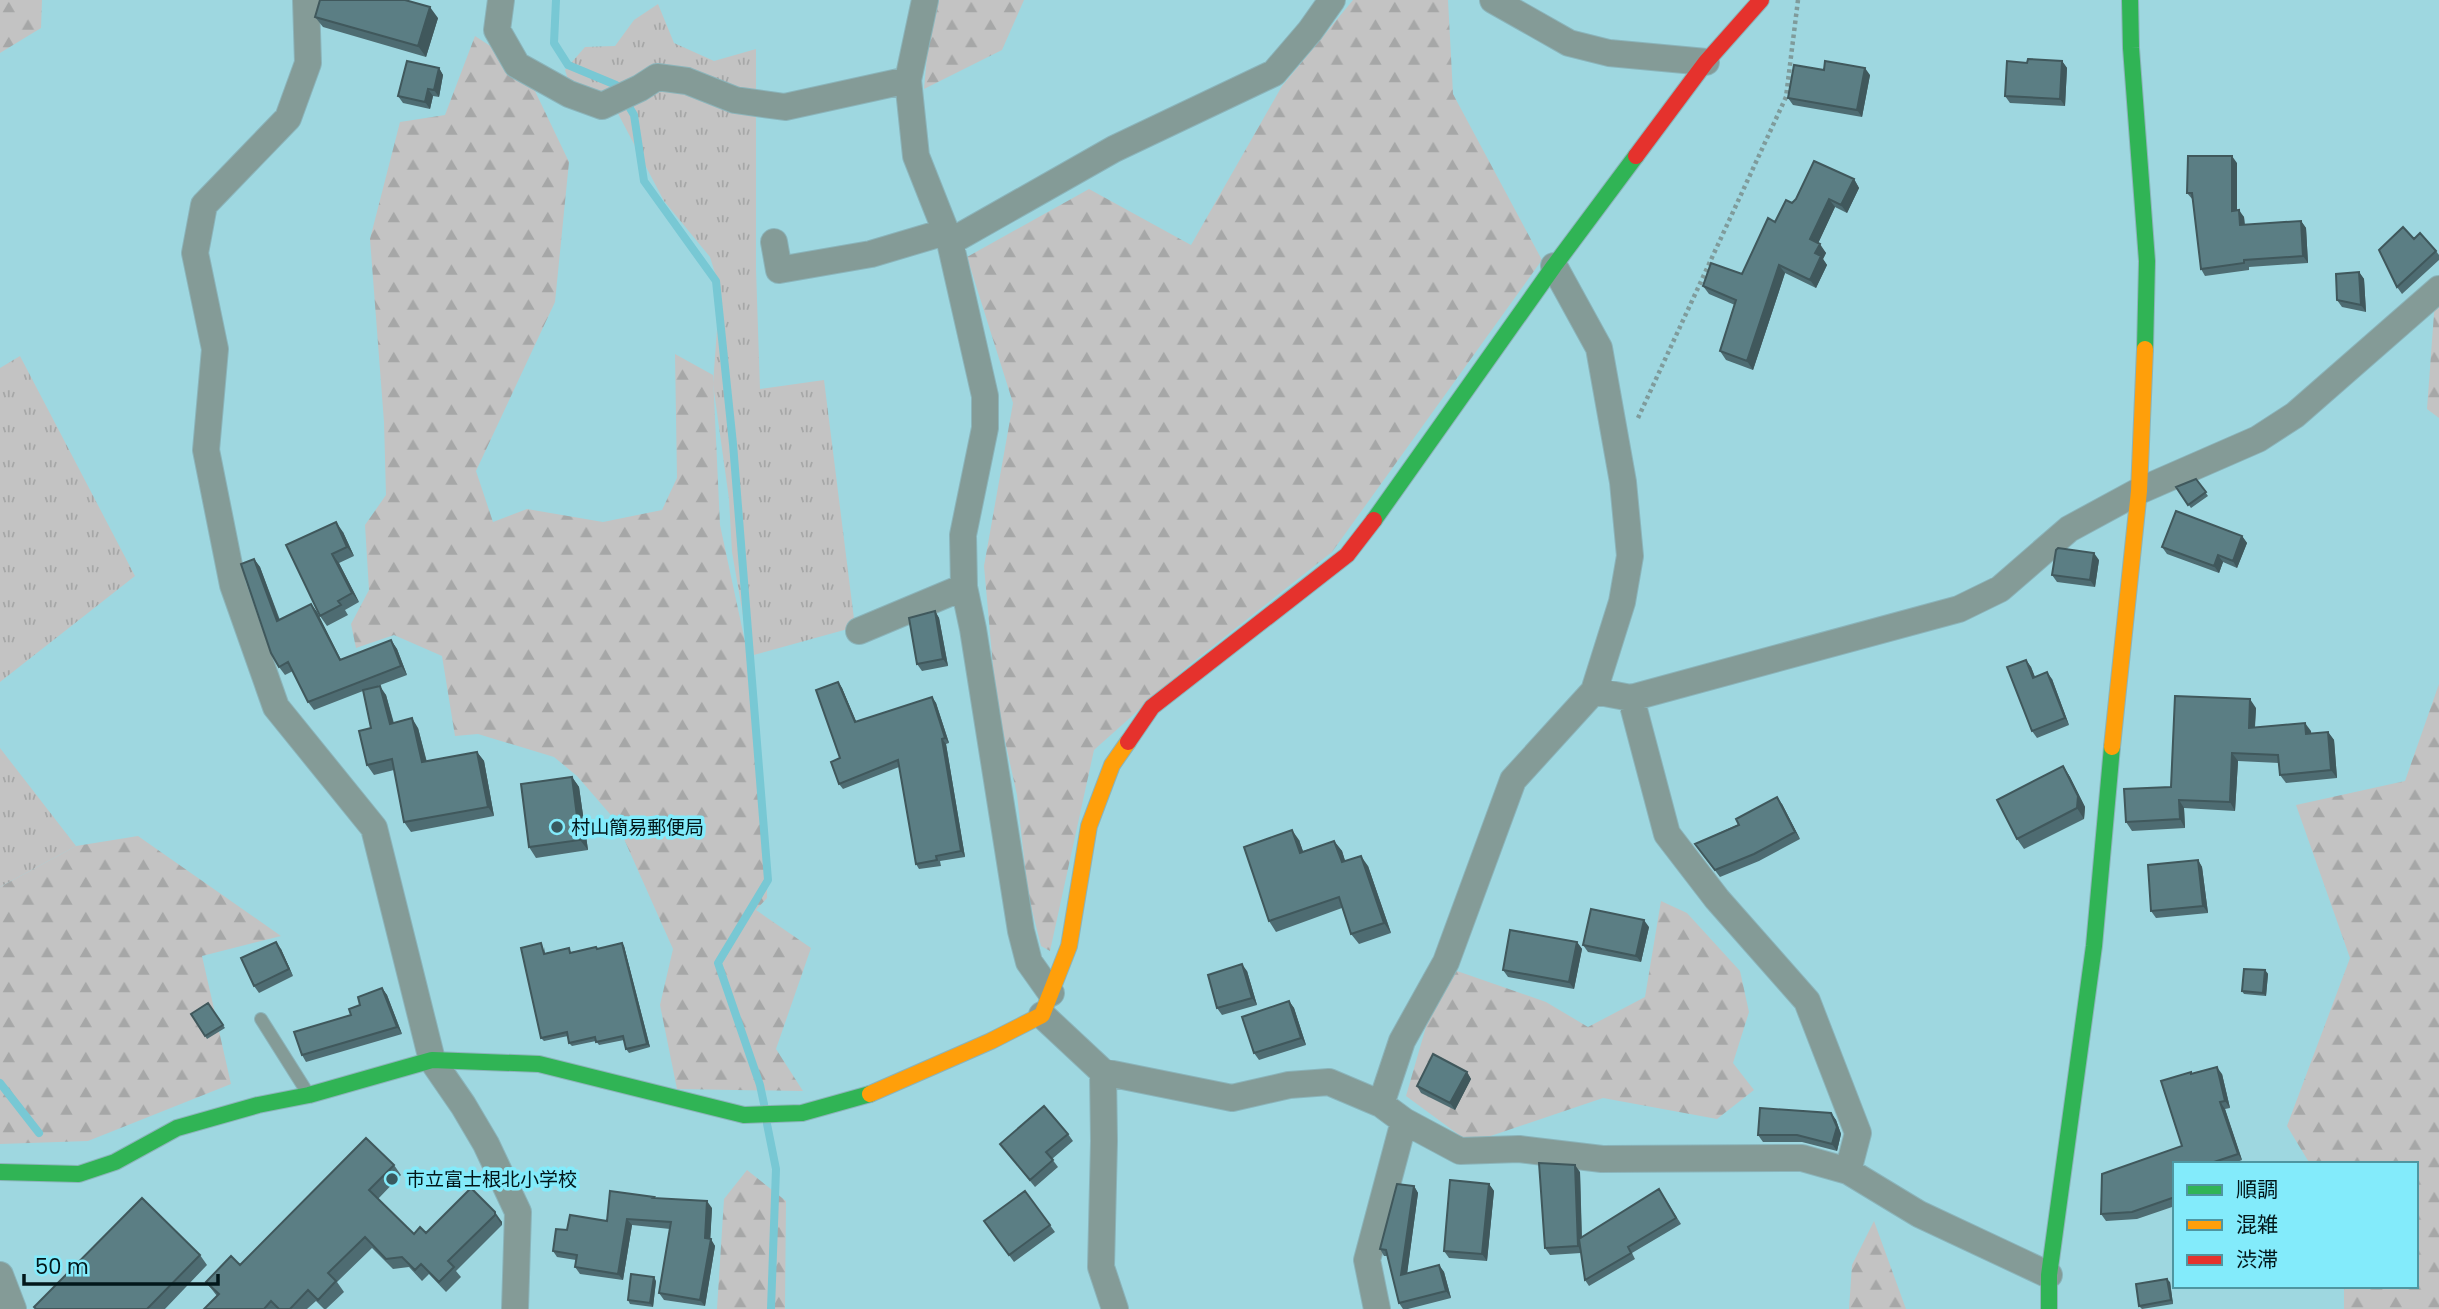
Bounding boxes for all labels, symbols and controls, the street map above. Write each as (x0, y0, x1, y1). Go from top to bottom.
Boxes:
place label: 村山簡易郵便局 (571, 814, 704, 841)
marker: 村山簡易郵便局 (549, 819, 565, 835)
legend (2173, 1162, 2418, 1288)
place label: 市立富士根北小学校 (406, 1166, 577, 1193)
marker: 市立富士根北小学校 (384, 1171, 400, 1187)
text: 順調 (2236, 1175, 2278, 1204)
text: 混雑 (2236, 1210, 2278, 1239)
scale bar (24, 1242, 219, 1286)
text: 渋滞 (2236, 1245, 2278, 1274)
text: 50 m (35, 1252, 89, 1281)

